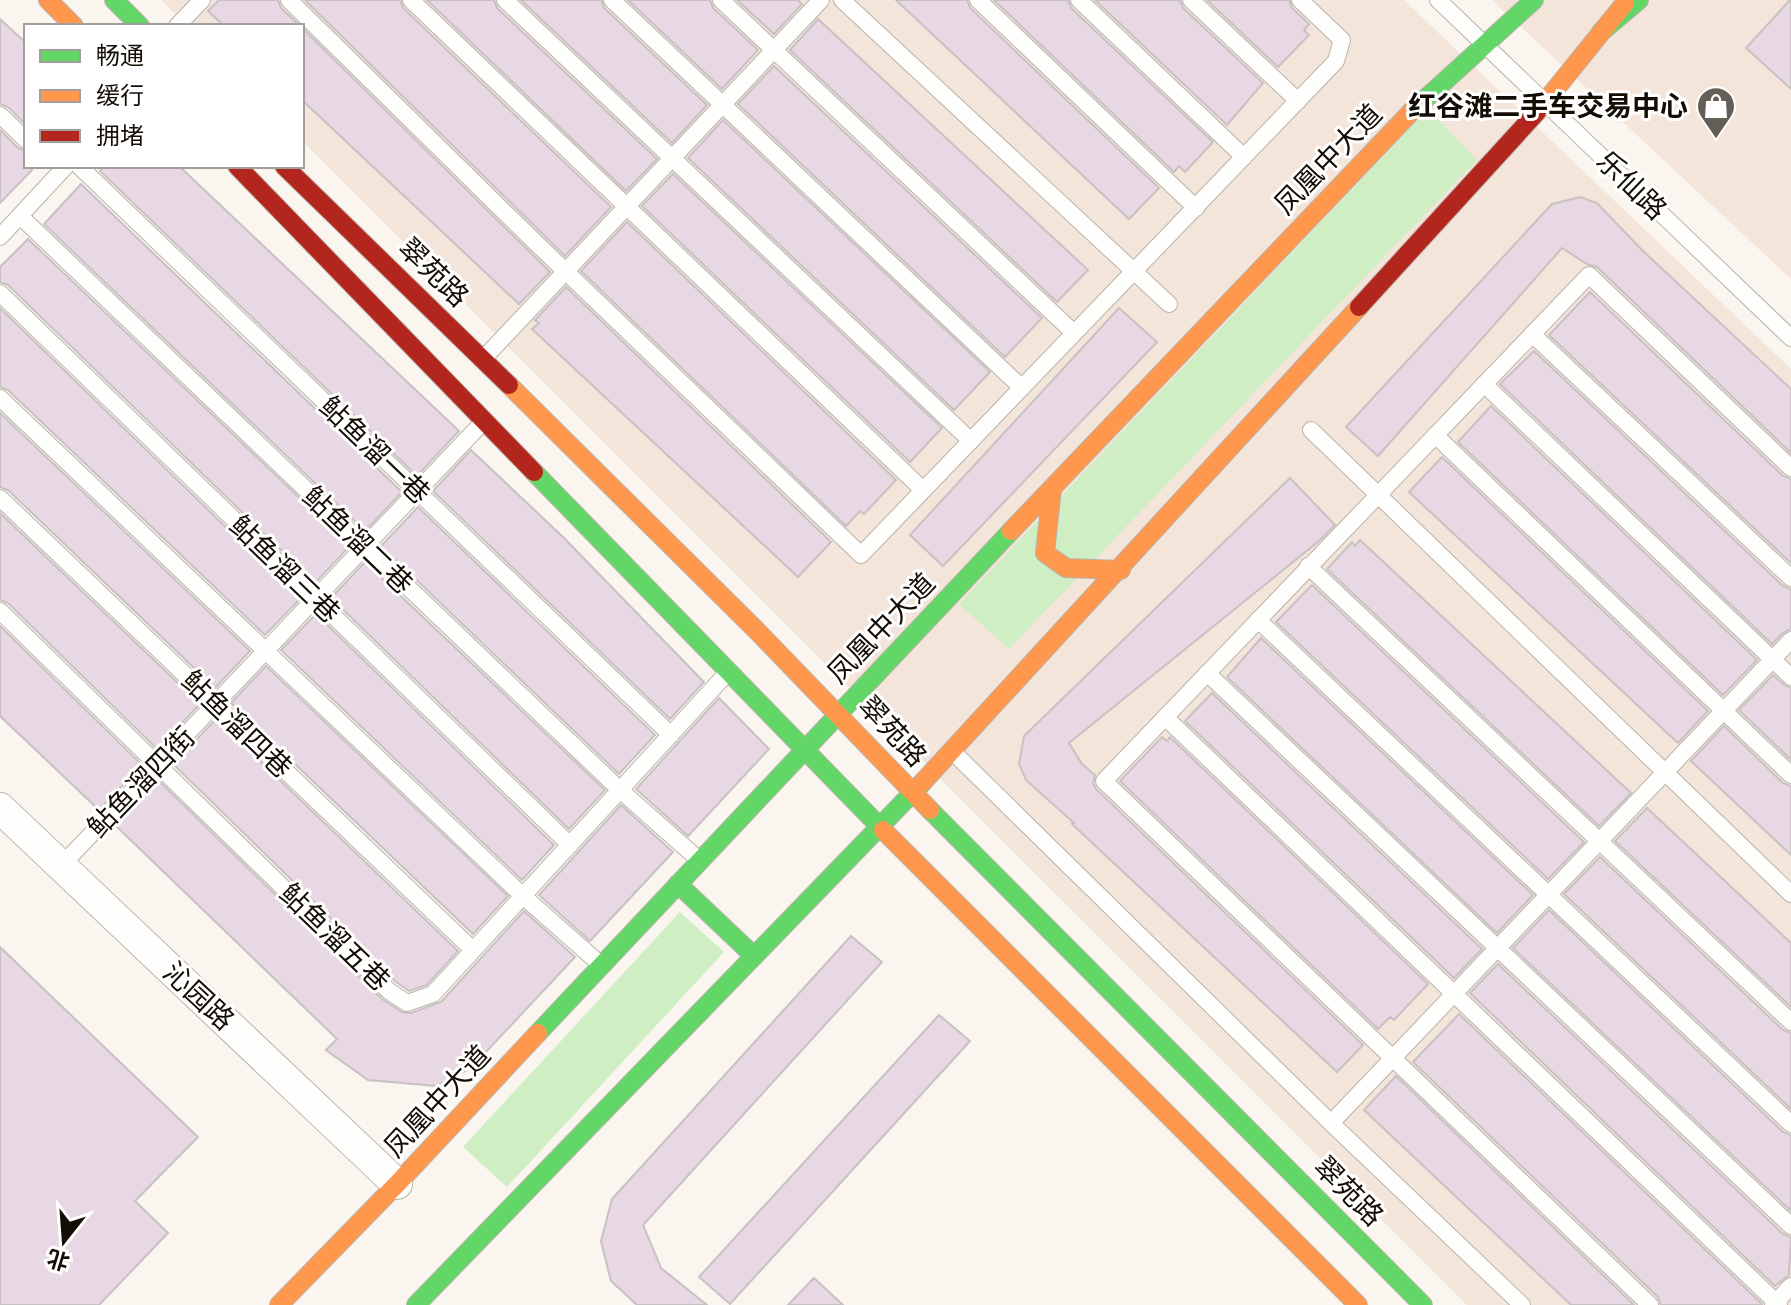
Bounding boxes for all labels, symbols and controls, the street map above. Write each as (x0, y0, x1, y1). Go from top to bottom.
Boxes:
legend (24, 24, 304, 168)
text: 畅通 (96, 40, 144, 69)
text: 缓行 (96, 80, 144, 109)
shop icon: 红谷滩二手车交易中心 (1695, 85, 1737, 140)
place label: 红谷滩二手车交易中心 (1408, 88, 1688, 122)
street label: 凤凰中大道 (1266, 96, 1388, 220)
text: 拥堵 (96, 120, 144, 149)
street label: 乐仙路 (1591, 143, 1675, 226)
street label: 翠苑路 (393, 230, 477, 313)
street label: 鲇鱼溜一巷 (314, 388, 438, 510)
street label: 鲇鱼溜二巷 (297, 478, 421, 600)
street label: 鲇鱼溜三巷 (224, 507, 348, 629)
street label: 凤凰中大道 (819, 565, 941, 689)
street label: 鲇鱼溜四巷 (176, 662, 300, 784)
street label: 翠苑路 (853, 688, 935, 773)
street label: 鲇鱼溜四街 (79, 719, 201, 843)
street label: 鲇鱼溜五巷 (274, 875, 398, 997)
street label: 沁园路 (157, 954, 242, 1036)
street label: 凤凰中大道 (376, 1038, 496, 1163)
street label: 翠苑路 (1308, 1149, 1391, 1232)
north arrow (24, 1201, 104, 1281)
text: 北 (44, 1245, 72, 1277)

